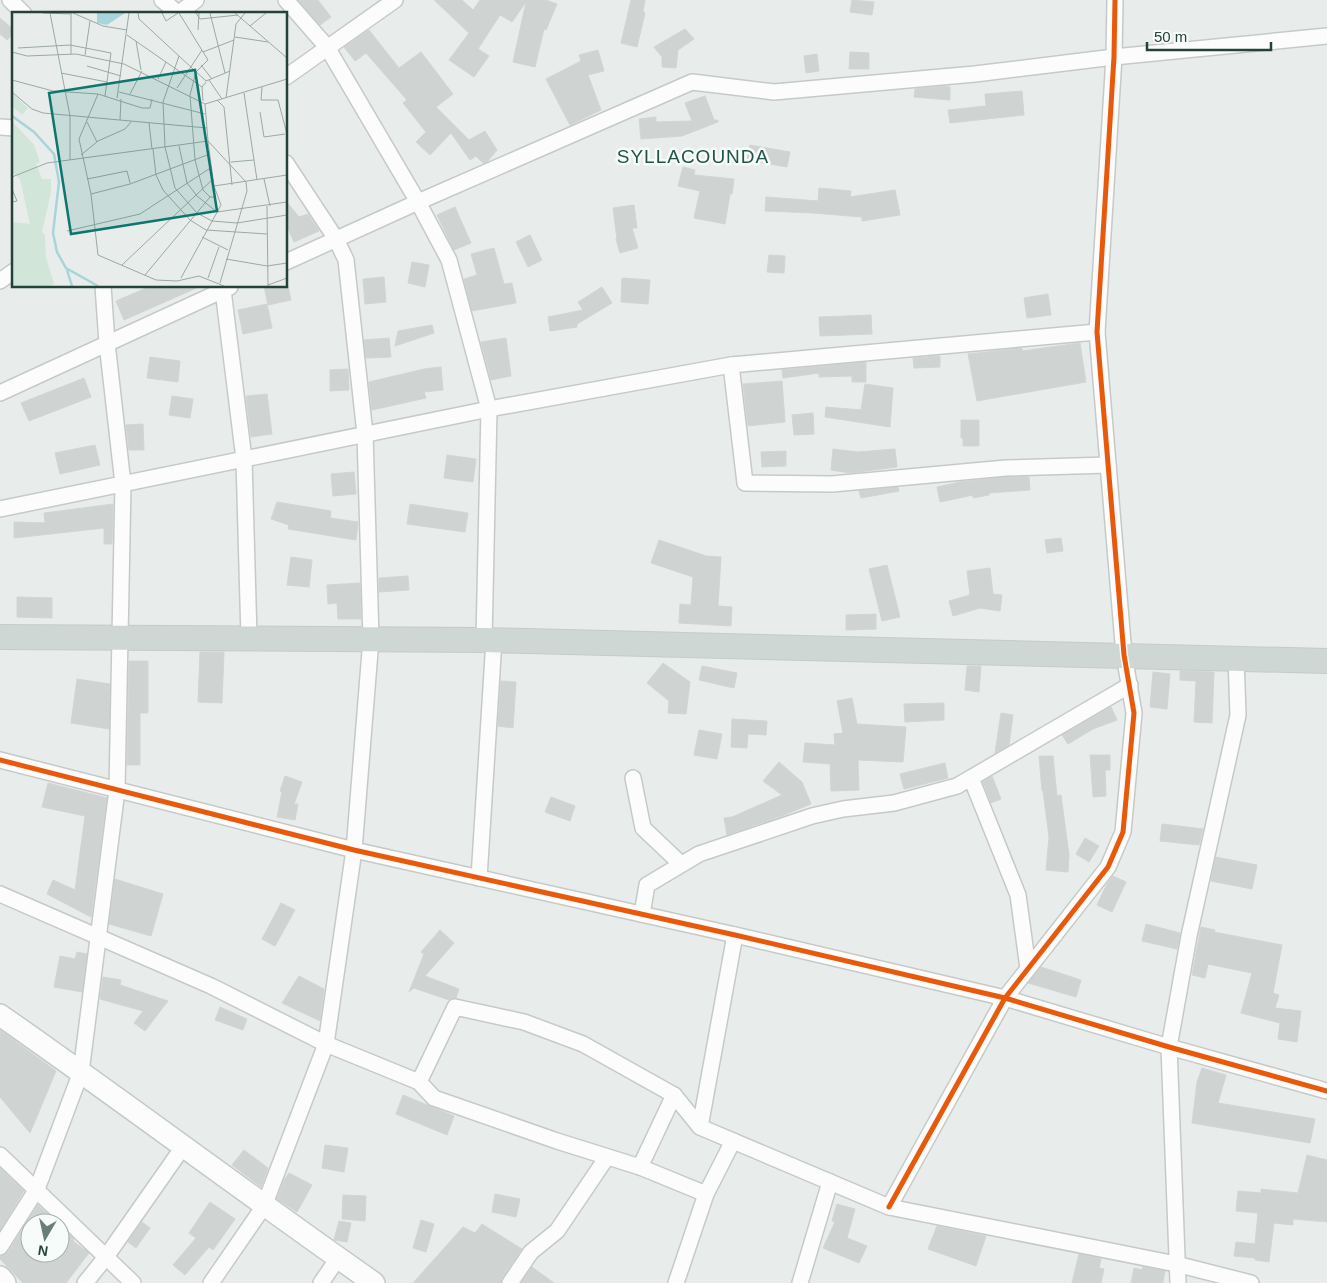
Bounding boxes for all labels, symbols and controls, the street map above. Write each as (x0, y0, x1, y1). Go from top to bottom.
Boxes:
inset map (12, 12, 288, 288)
scale bar (1147, 20, 1271, 52)
text: 50 m (1154, 28, 1187, 45)
district label: SYLLACOUNDA (617, 146, 769, 167)
north arrow (20, 1213, 70, 1263)
text: N (37, 1242, 49, 1260)

